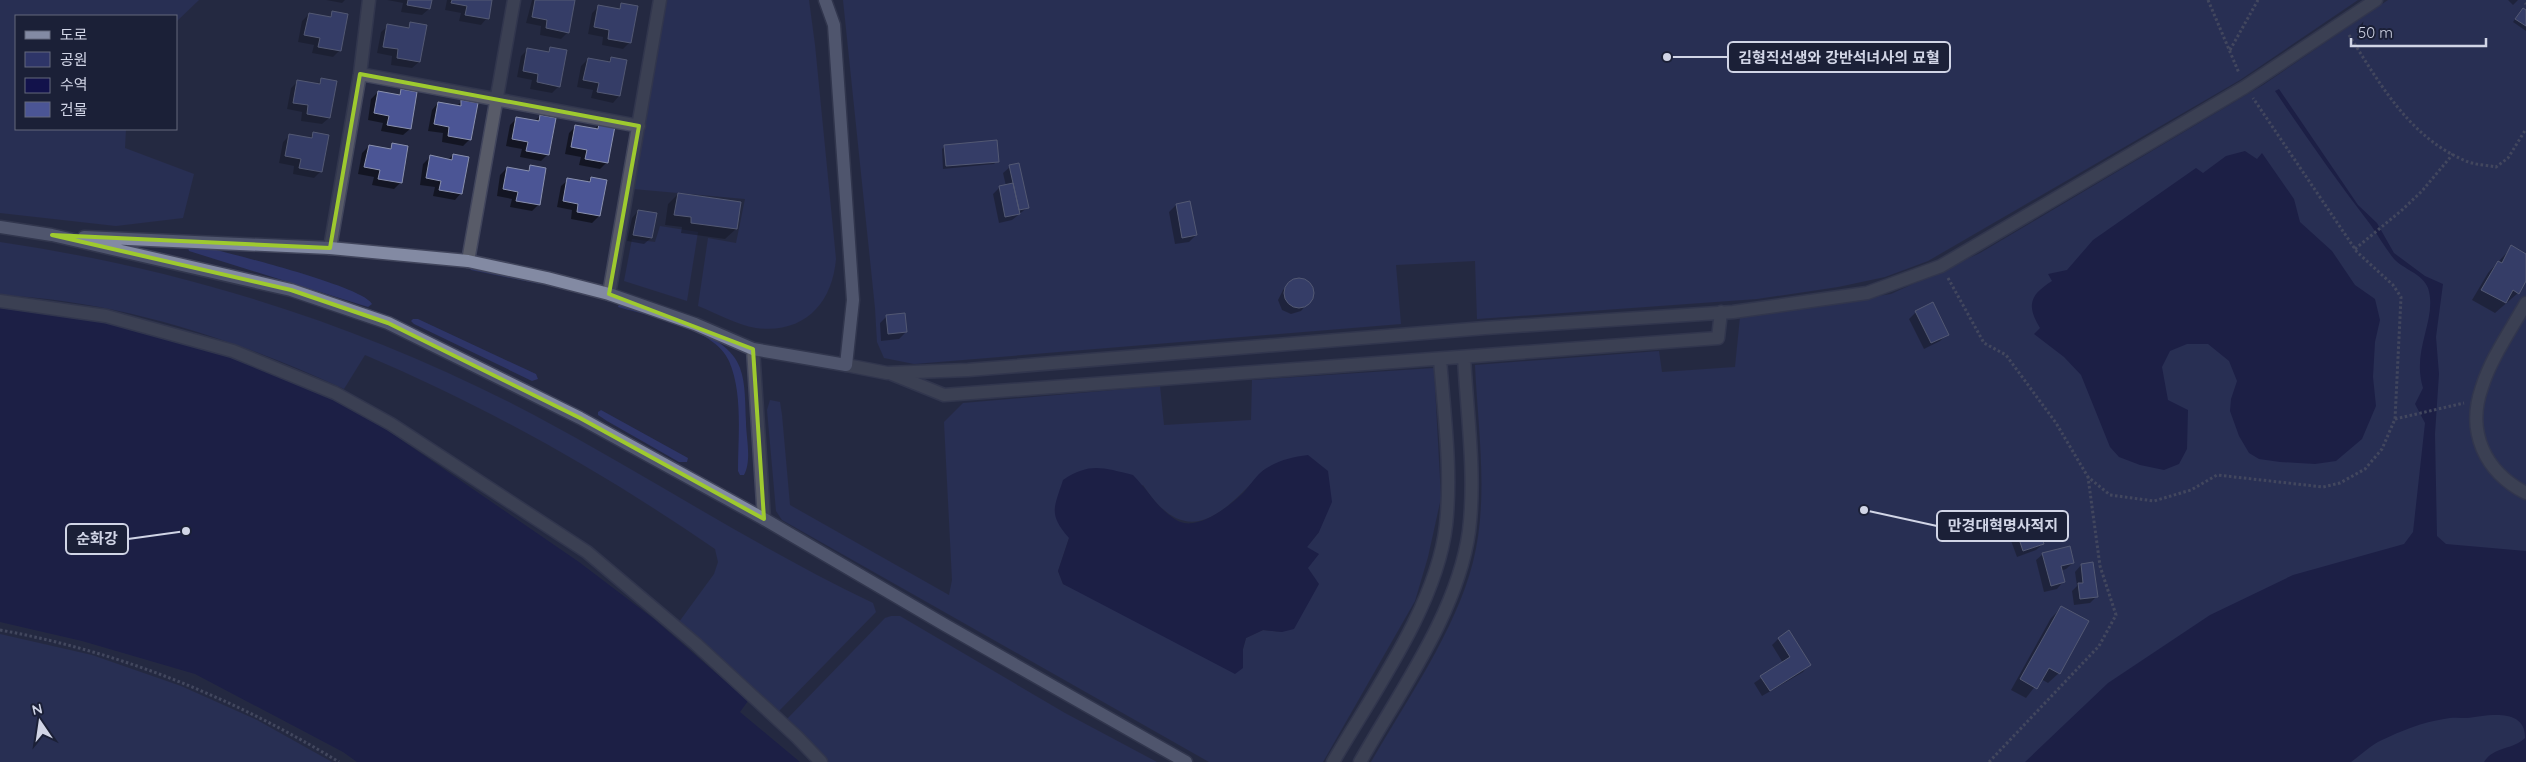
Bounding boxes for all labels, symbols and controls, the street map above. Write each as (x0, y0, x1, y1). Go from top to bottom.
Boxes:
legend (15, 15, 178, 130)
scale bar (2351, 15, 2486, 47)
text: 50 m (2358, 23, 2393, 42)
text: 도로 (60, 25, 88, 44)
callout: 김형직선생와 강반석녀사의 묘혈 (1728, 42, 1950, 72)
text: 김형직선생와 강반석녀사의 묘혈 (1738, 48, 1940, 67)
text: 공원 (60, 50, 88, 69)
text: 수역 (60, 75, 88, 94)
text: 건물 (60, 100, 88, 119)
callout: 만경대혁명사적지 (1937, 511, 2068, 541)
text: 만경대혁명사적지 (1948, 516, 2058, 535)
callout: 순화강 (66, 524, 128, 554)
text: 순화강 (76, 529, 118, 548)
north arrow (15, 697, 65, 747)
text: N (30, 699, 44, 719)

